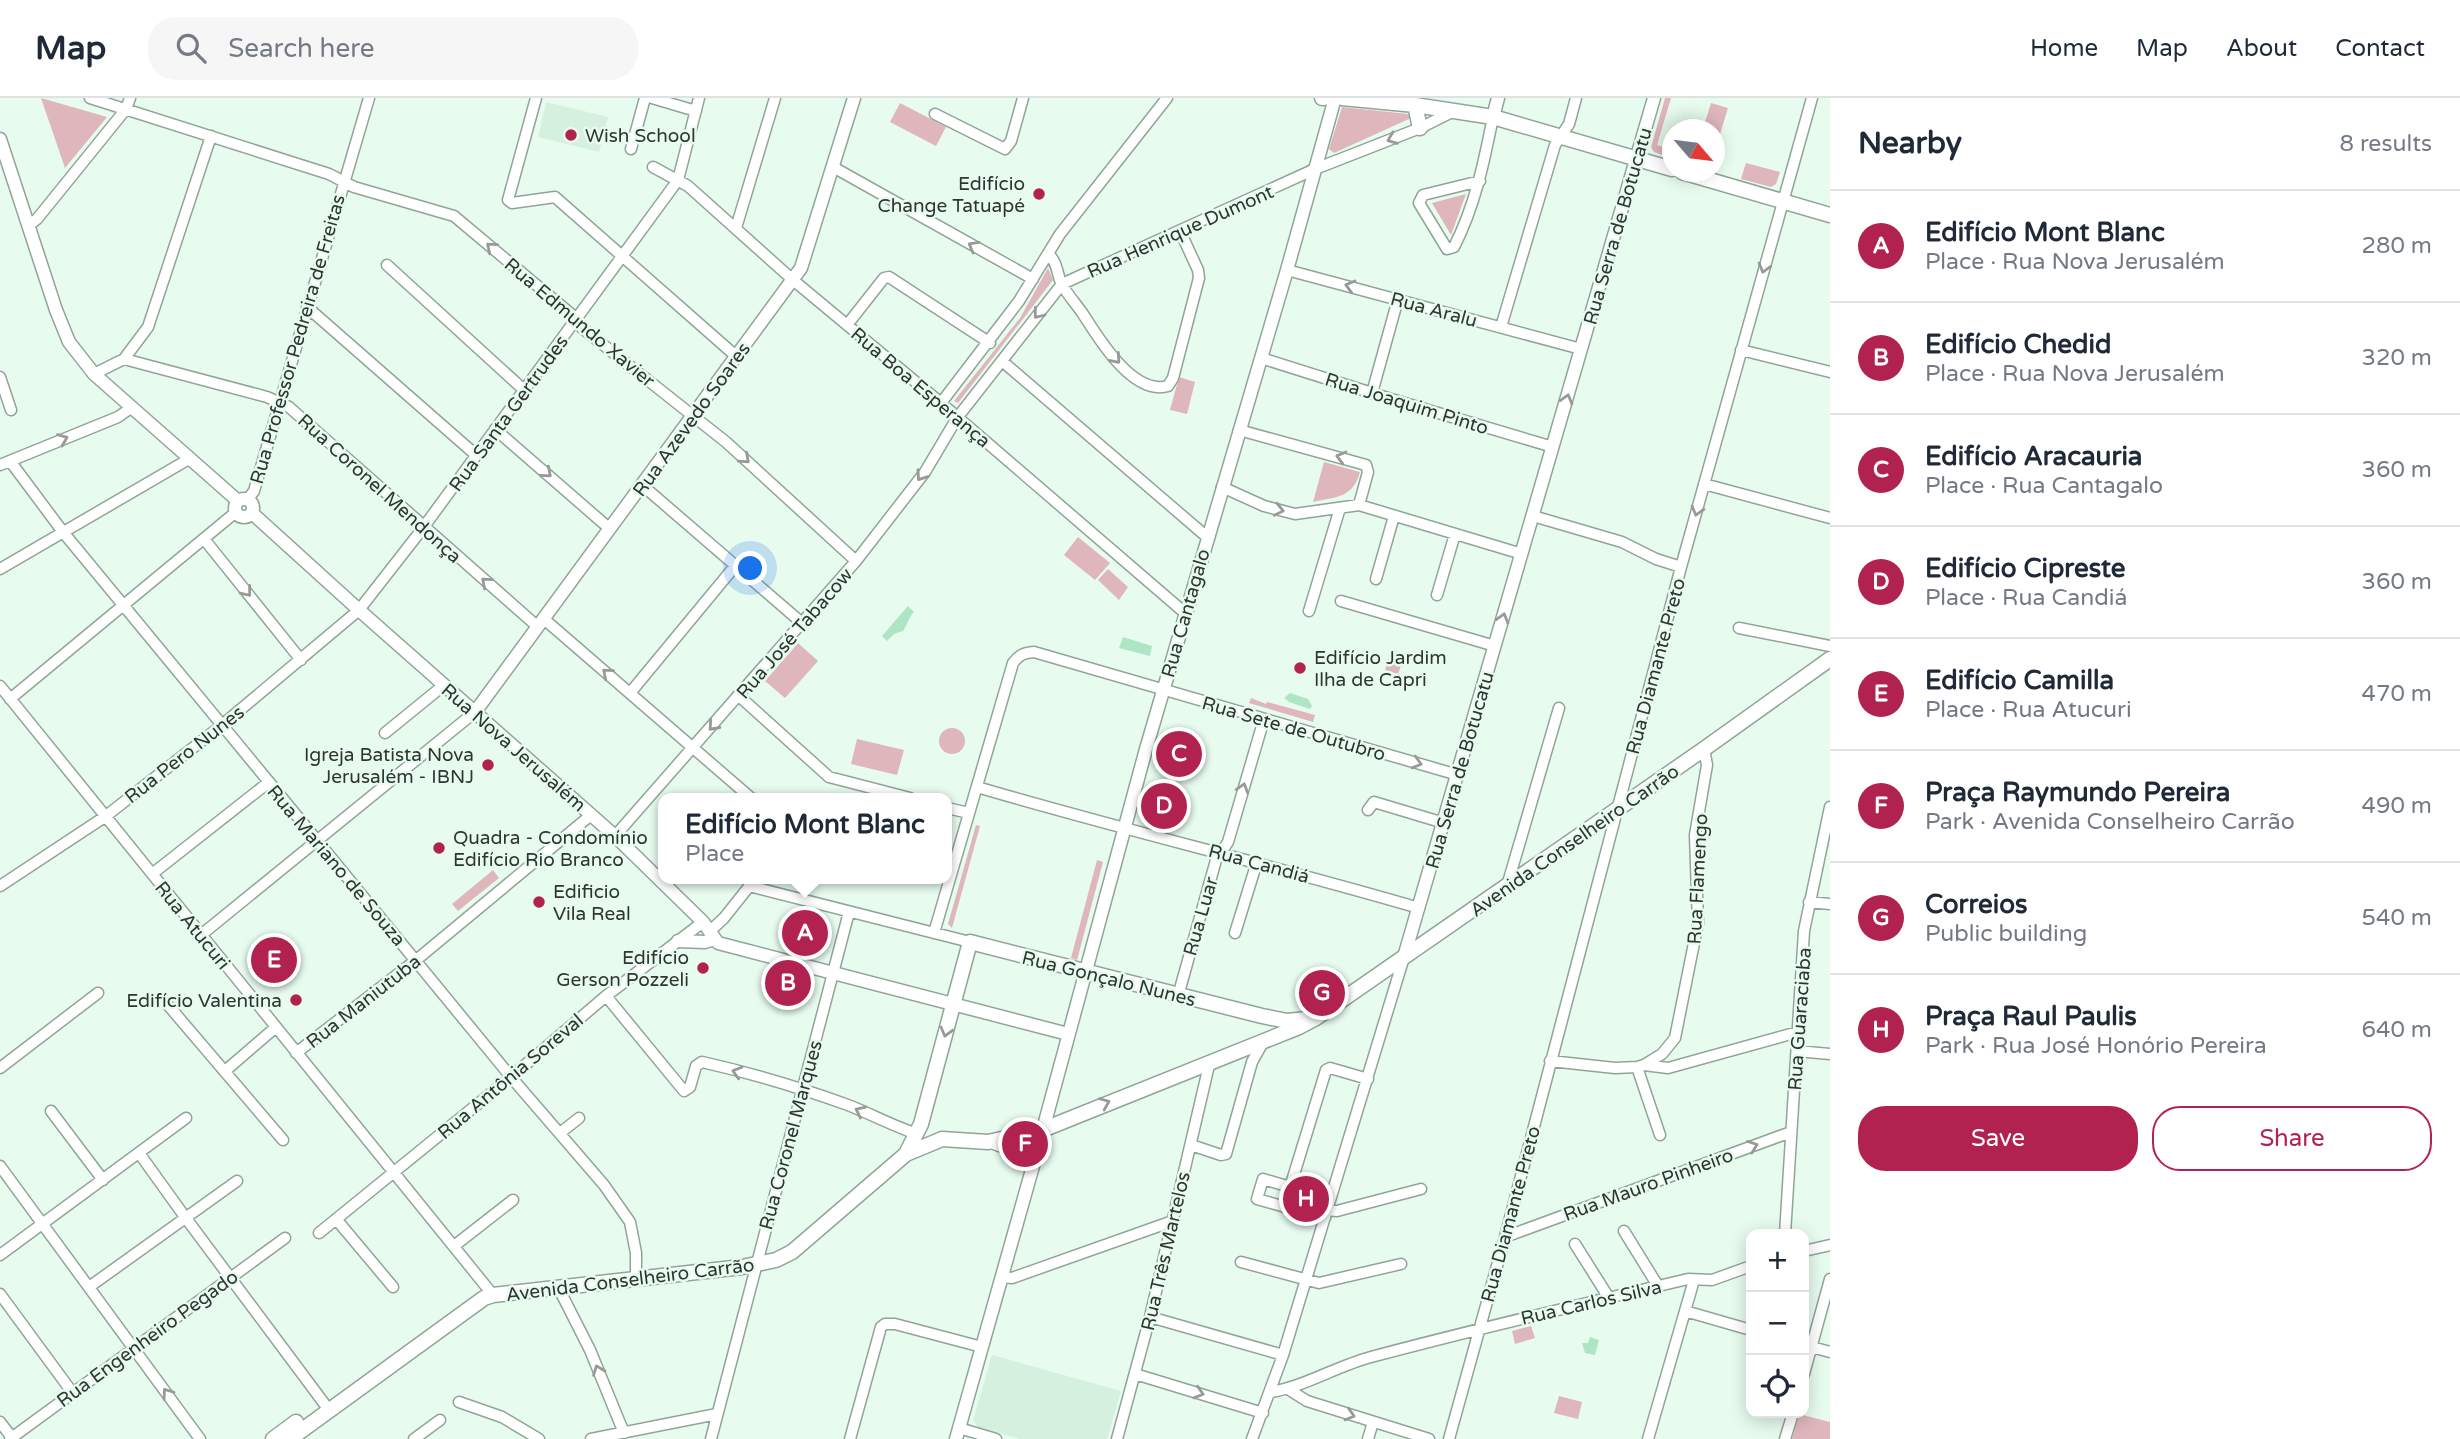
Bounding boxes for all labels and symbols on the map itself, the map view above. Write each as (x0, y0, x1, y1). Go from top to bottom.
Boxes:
north arrow (1662, 119, 1725, 182)
place label: Wish School (585, 125, 696, 147)
street label: Rua Serra de Botucatu (1579, 125, 1657, 327)
marker: Wish School (563, 127, 579, 143)
one-way arrow (1387, 130, 1399, 144)
place label: Edifício Change Tatuapé (878, 173, 1025, 217)
street label: Rua Henrique Dumont (1084, 181, 1277, 283)
marker: Edifício Change Tatuapé (1031, 186, 1047, 202)
street label: Rua Professor Pedreira de Freitas (246, 192, 350, 487)
one-way arrow (968, 241, 981, 254)
one-way arrow (487, 243, 500, 255)
street label: Rua Edmundo Xavier (500, 253, 660, 393)
one-way arrow (1758, 262, 1772, 274)
one-way arrow (1344, 280, 1356, 294)
street label: Rua Aralu (1388, 288, 1480, 332)
one-way arrow (1034, 307, 1047, 319)
street label: Rua Boa Esperança (846, 323, 995, 452)
street label: Rua Santa Gertrudes (445, 331, 573, 496)
street label: Rua Azevedo Soares (629, 338, 755, 501)
one-way arrow (1108, 351, 1120, 364)
street label: Rua Joaquim Pinto (1322, 369, 1491, 439)
one-way arrow (1558, 394, 1573, 406)
street label: Rua Coronel Mendonça (293, 410, 465, 568)
one-way arrow (57, 434, 69, 448)
one-way arrow (737, 451, 750, 464)
one-way arrow (1335, 451, 1347, 465)
one-way arrow (539, 465, 552, 478)
one-way arrow (917, 468, 930, 481)
one-way arrow (1273, 502, 1285, 516)
one-way arrow (1691, 505, 1705, 517)
street label: Rua Cantagalo (1157, 546, 1215, 680)
your location (733, 551, 767, 585)
street label: Rua José Tabacow (732, 564, 857, 703)
street label: Rua Diamante Preto (1622, 576, 1690, 757)
one-way arrow (481, 578, 494, 590)
one-way arrow (238, 584, 251, 597)
one-way arrow (1495, 612, 1509, 624)
place label: Edifício Jardim Ilha de Capri (1314, 647, 1447, 691)
marker: Edifício Jardim Ilha de Capri (1292, 660, 1308, 676)
one-way arrow (603, 669, 616, 681)
street label: Rua Serra de Botucatu (1421, 669, 1499, 871)
street label: Rua Nova Jerusalém (437, 679, 590, 816)
street label: Rua Sete de Outubro (1199, 692, 1388, 766)
street label: Rua Pero Nunes (121, 701, 249, 808)
one-way arrow (708, 718, 721, 731)
pin: C (1156, 728, 1202, 780)
place label: Igreja Batista Nova Jerusalém - IBNJ (304, 744, 474, 788)
one-way arrow (1411, 755, 1423, 769)
marker: Igreja Batista Nova Jerusalém - IBNJ (480, 757, 496, 773)
street label: Avenida Conselheiro Carrão (1466, 760, 1683, 922)
pin: D (1141, 780, 1187, 832)
street label: Rua Mariano de Souza (263, 781, 410, 951)
one-way arrow (1235, 783, 1250, 795)
street label: Rua Flamengo (1684, 813, 1712, 945)
place label: Quadra - Condomínio Edifício Rio Branco (453, 827, 648, 871)
marker: Quadra - Condomínio Edifício Rio Branco (431, 840, 447, 856)
street label: Rua Candiá (1206, 840, 1312, 888)
street label: Rua Luar (1179, 874, 1223, 958)
street label: Rua Atucuri (150, 877, 234, 974)
place label: Edificio Vila Real (553, 881, 631, 925)
marker: Edificio Vila Real (531, 894, 547, 910)
pin: A (782, 907, 828, 959)
pin: E (251, 934, 297, 986)
place label: Edifício Gerson Pozzeli (556, 947, 689, 991)
street label: Rua Gonçalo Nunes (1020, 947, 1198, 1011)
street label: Rua Guaraciaba (1784, 947, 1816, 1091)
street label: Rua Maniutuba (302, 950, 425, 1053)
pin: B (765, 957, 811, 1009)
marker: Edifício Gerson Pozzeli (695, 960, 711, 976)
pin: G (1299, 967, 1345, 1019)
place label: Edifício Valentina (126, 990, 282, 1012)
marker: Edifício Valentina (288, 992, 304, 1008)
street label: Rua Antônia Soreval (433, 1010, 588, 1144)
one-way arrow (940, 1026, 954, 1038)
street label: Rua Coronel Marques (755, 1038, 827, 1232)
one-way arrow (731, 1065, 743, 1080)
one-way arrow (1098, 1098, 1110, 1112)
one-way arrow (855, 1105, 867, 1119)
pin: F (1002, 1118, 1048, 1170)
street label: Rua Diamante Preto (1477, 1124, 1545, 1305)
one-way arrow (1747, 1140, 1759, 1154)
street label: Rua Mauro Pinheiro (1560, 1144, 1736, 1226)
street label: Rua Três Martelos (1137, 1170, 1195, 1333)
pin: H (1283, 1173, 1329, 1225)
street label: Avenida Conselheiro Carrão (505, 1254, 755, 1306)
street label: Rua Engenheiro Pegado (53, 1266, 242, 1412)
street label: Rua Carlos Silva (1519, 1276, 1664, 1330)
one-way arrow (593, 1364, 607, 1376)
one-way arrow (1193, 1384, 1205, 1399)
one-way arrow (163, 1388, 175, 1401)
one-way arrow (1344, 1406, 1356, 1421)

